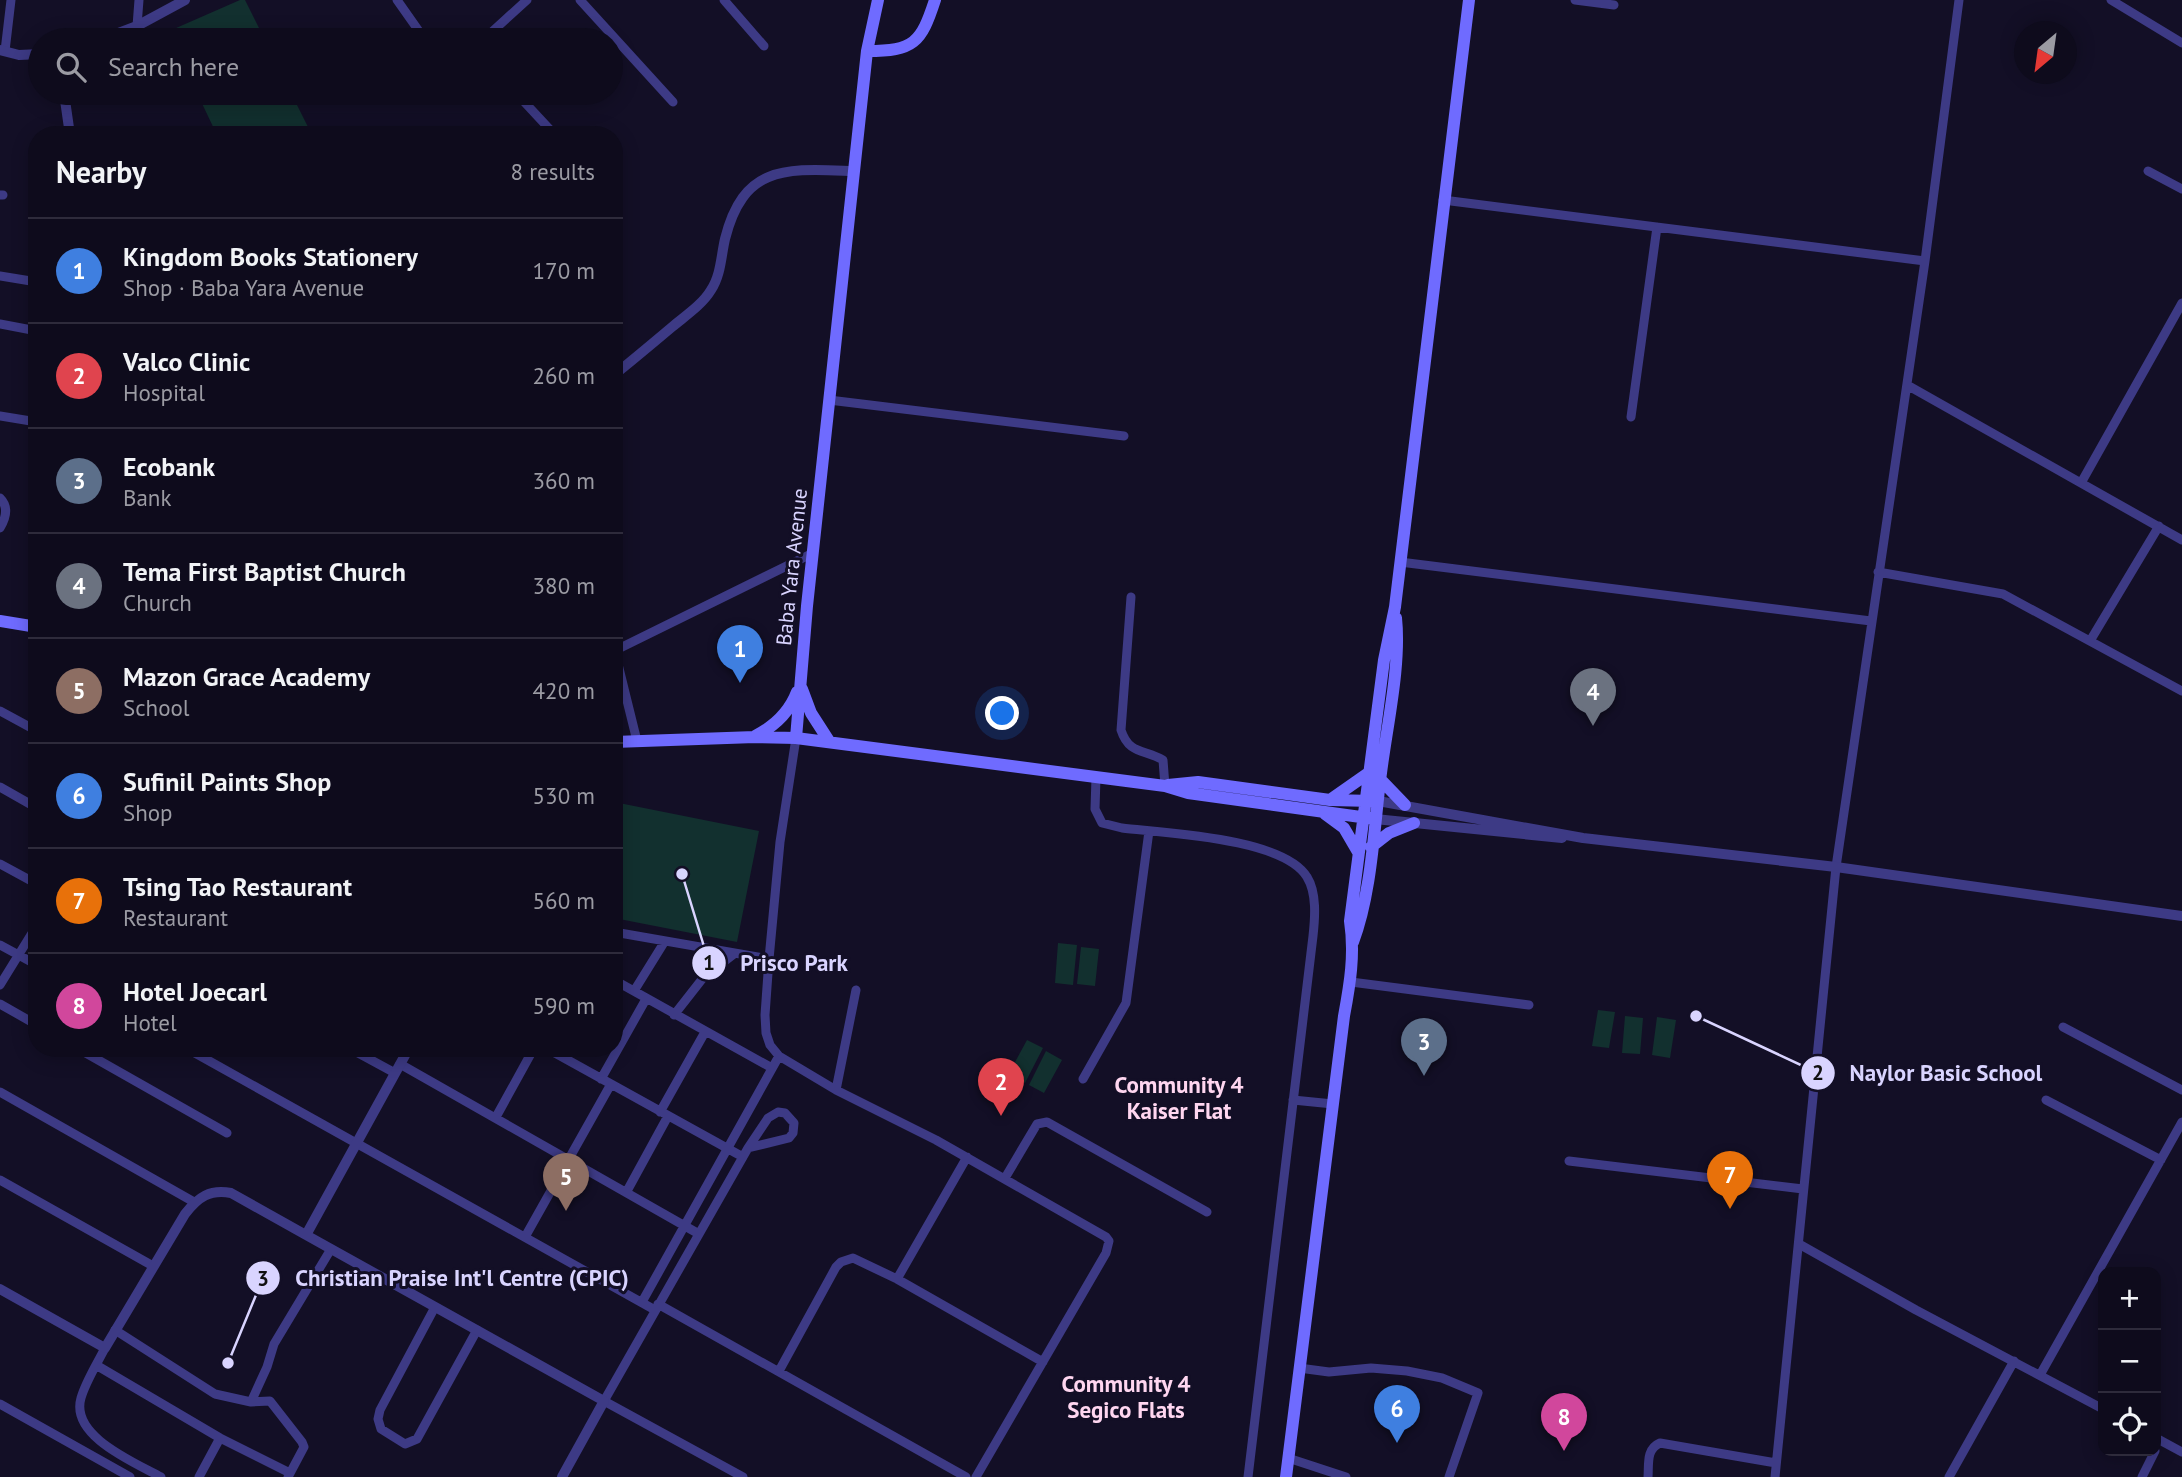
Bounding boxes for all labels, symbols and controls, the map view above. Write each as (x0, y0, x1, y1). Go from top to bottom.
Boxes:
north arrow (2014, 21, 2077, 84)
search box (28, 28, 623, 105)
icon: search (52, 48, 90, 86)
text: Search here (108, 50, 239, 83)
text: Nearby (56, 152, 146, 191)
text: 8 results (511, 157, 595, 186)
text: Kingdom Books Stationery (123, 240, 418, 273)
text: 1 (72, 256, 86, 285)
text: 170 m (533, 256, 595, 285)
text: Shop · Baba Yara Avenue (123, 273, 364, 302)
text: Valco Clinic (123, 345, 250, 378)
text: 2 (72, 361, 86, 390)
text: 260 m (533, 361, 595, 390)
text: Hospital (123, 378, 205, 407)
text: Ecobank (123, 450, 215, 483)
text: 3 (72, 466, 86, 495)
text: 360 m (533, 466, 595, 495)
text: Bank (123, 483, 171, 512)
street label: Baba Yara Avenue (770, 487, 813, 647)
text: Tema First Baptist Church (123, 555, 406, 588)
text: 4 (72, 571, 86, 600)
text: 380 m (533, 571, 595, 600)
text: Church (123, 588, 192, 617)
pin: 1 (717, 625, 763, 683)
text: Mazon Grace Academy (123, 660, 370, 693)
pin: 4 (1570, 668, 1616, 726)
text: 5 (72, 676, 86, 705)
text: 420 m (533, 676, 595, 705)
text: School (123, 693, 190, 722)
your location (985, 696, 1019, 730)
text: Sufinil Paints Shop (123, 765, 331, 798)
text: 6 (72, 781, 86, 810)
text: 530 m (533, 781, 595, 810)
text: Shop (123, 798, 173, 827)
text: Tsing Tao Restaurant (123, 870, 352, 903)
text: 7 (72, 886, 86, 915)
text: 560 m (533, 886, 595, 915)
text: Restaurant (123, 903, 228, 932)
callout: Prisco Park (691, 941, 862, 985)
text: Prisco Park (740, 948, 848, 977)
text: 1 (703, 949, 715, 976)
text: Hotel Joecarl (123, 975, 267, 1008)
text: 8 (72, 991, 86, 1020)
text: 590 m (533, 991, 595, 1020)
text: Hotel (123, 1008, 177, 1037)
pin: 3 (1401, 1018, 1447, 1076)
callout: Naylor Basic School (1801, 1051, 2057, 1095)
pin: 2 (978, 1058, 1024, 1116)
text: Naylor Basic School (1850, 1058, 2043, 1087)
text: 2 (1812, 1059, 1824, 1086)
district label: Community 4 Kaiser Flat (1114, 1070, 1244, 1125)
pin: 7 (1707, 1151, 1753, 1209)
pin: 5 (543, 1153, 589, 1211)
callout: Christian Praise Int'l Centre (CPIC) (246, 1256, 643, 1300)
text: Christian Praise Int'l Centre (CPIC) (295, 1263, 629, 1292)
text: 3 (257, 1265, 269, 1292)
map controls (2098, 1267, 2161, 1456)
button: + (2098, 1267, 2161, 1330)
button: − (2098, 1330, 2161, 1393)
district label: Community 4 Segico Flats (1061, 1369, 1191, 1424)
pin: 6 (1374, 1385, 1420, 1443)
pin: 8 (1541, 1393, 1587, 1451)
button: locate (2098, 1393, 2161, 1456)

